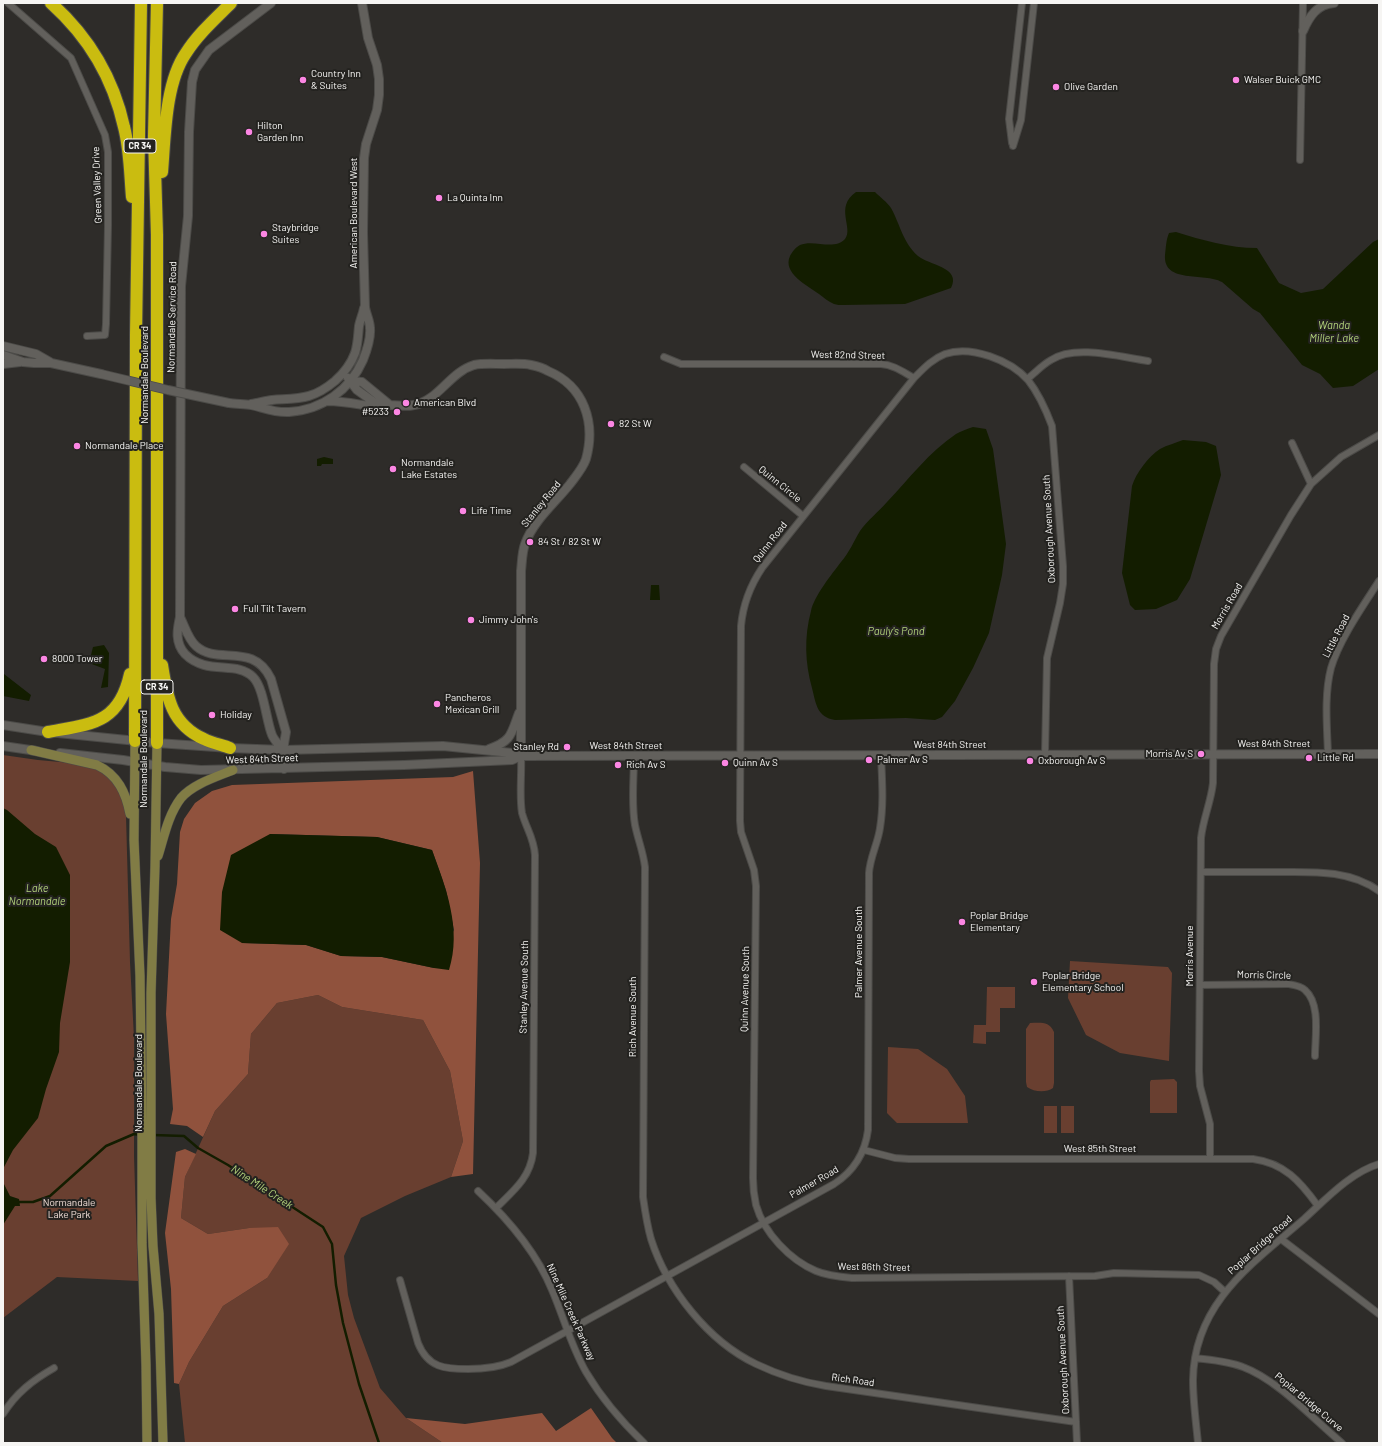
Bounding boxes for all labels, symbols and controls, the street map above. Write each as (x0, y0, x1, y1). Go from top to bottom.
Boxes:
place label: Country Inn & Suites (311, 68, 361, 92)
place label: Walser Buick GMC (1244, 74, 1321, 86)
marker: Country Inn & Suites (298, 75, 308, 85)
marker: Walser Buick GMC (1231, 75, 1241, 85)
place label: Olive Garden (1064, 81, 1118, 93)
marker: Olive Garden (1051, 82, 1061, 92)
place label: Hilton Garden Inn (257, 120, 303, 144)
marker: Hilton Garden Inn (244, 127, 254, 137)
road number: CR 34 (124, 139, 156, 153)
street label: Green Valley Drive (90, 146, 104, 224)
street label: American Boulevard West (348, 158, 360, 268)
place label: La Quinta Inn (447, 192, 503, 204)
marker: La Quinta Inn (434, 193, 444, 203)
place label: Staybridge Suites (272, 222, 319, 246)
marker: Staybridge Suites (259, 229, 269, 239)
street label: Normandale Service Road (165, 261, 179, 373)
water label: Wanda Miller Lake (1309, 318, 1359, 344)
street label: Normandale Boulevard (139, 326, 151, 424)
street label: West 82nd Street (811, 348, 885, 362)
place label: American Blvd (414, 397, 476, 409)
marker: American Blvd (401, 398, 411, 408)
place label: #5233 (362, 406, 389, 418)
marker: #5233 (392, 407, 402, 417)
place label: 82 St W (619, 418, 652, 430)
marker: 82 St W (606, 419, 616, 429)
place label: Normandale Place (85, 440, 164, 452)
marker: Normandale Place (72, 441, 82, 451)
place label: Normandale Lake Estates (401, 457, 457, 480)
street label: Quinn Circle (756, 463, 804, 505)
marker: Normandale Lake Estates (388, 464, 398, 474)
street label: Oxborough Avenue South (1040, 475, 1058, 583)
street label: Stanley Road (519, 478, 563, 530)
place label: Life Time (471, 505, 511, 517)
marker: Life Time (458, 506, 468, 516)
street label: Quinn Road (750, 519, 790, 565)
place label: 84 St / 82 St W (538, 536, 601, 548)
marker: 84 St / 82 St W (525, 537, 535, 547)
street label: Morris Road (1209, 581, 1245, 631)
place label: Full Tilt Tavern (243, 603, 306, 615)
marker: Full Tilt Tavern (230, 604, 240, 614)
street label: Little Road (1320, 612, 1352, 660)
place label: Jimmy John's (479, 614, 538, 626)
marker: Jimmy John's (466, 615, 476, 625)
water label: Pauly's Pond (868, 624, 924, 638)
place label: 8000 Tower (52, 653, 102, 665)
marker: 8000 Tower (39, 654, 49, 664)
road number: CR 34 (141, 680, 173, 694)
place label: Pancheros Mexican Grill (445, 692, 499, 716)
marker: Pancheros Mexican Grill (432, 699, 442, 709)
place label: Holiday (220, 709, 252, 721)
street label: Normandale Boulevard (138, 710, 150, 808)
marker: Holiday (207, 710, 217, 720)
street label: West 84th Street (1237, 738, 1311, 750)
street label: West 84th Street (913, 739, 987, 751)
street label: West 84th Street (589, 740, 663, 752)
place label: Stanley Rd (513, 741, 559, 753)
marker: Stanley Rd (562, 742, 572, 752)
place label: Morris Av S (1145, 748, 1193, 760)
marker: Morris Av S (1196, 749, 1206, 759)
street label: West 84th Street (225, 752, 299, 766)
place label: Little Rd (1317, 752, 1354, 764)
marker: Little Rd (1304, 753, 1314, 763)
place label: Palmer Av S (877, 754, 928, 766)
marker: Palmer Av S (864, 755, 874, 765)
place label: Oxborough Av S (1038, 755, 1105, 767)
marker: Oxborough Av S (1025, 756, 1035, 766)
place label: Quinn Av S (733, 757, 778, 769)
marker: Quinn Av S (720, 758, 730, 768)
place label: Rich Av S (626, 759, 666, 771)
marker: Rich Av S (613, 760, 623, 770)
water label: Lake Normandale (8, 881, 66, 907)
street label: Palmer Avenue South (853, 906, 865, 998)
place label: Poplar Bridge Elementary (970, 910, 1028, 934)
marker: Poplar Bridge Elementary (957, 917, 967, 927)
street label: Morris Avenue (1184, 925, 1196, 987)
street label: Stanley Avenue South (517, 940, 531, 1034)
street label: Quinn Avenue South (738, 946, 752, 1032)
street label: Morris Circle (1237, 969, 1291, 981)
place label: Poplar Bridge Elementary School (1042, 970, 1123, 994)
street label: Rich Avenue South (627, 977, 639, 1057)
marker: Poplar Bridge Elementary School (1029, 977, 1039, 987)
street label: Normandale Boulevard (133, 1034, 145, 1132)
street label: West 85th Street (1064, 1143, 1136, 1155)
water label: Nine Mile Creek (229, 1162, 295, 1212)
street label: Palmer Road (787, 1163, 841, 1201)
park label: Normandale Lake Park (43, 1197, 95, 1220)
street label: Poplar Bridge Road (1225, 1213, 1295, 1277)
street label: West 86th Street (838, 1260, 910, 1274)
street label: Nine Mile Creek Parkway (544, 1262, 598, 1362)
street label: Oxborough Avenue South (1054, 1306, 1072, 1414)
street label: Poplar Bridge Curve (1272, 1370, 1346, 1434)
street label: Rich Road (831, 1371, 875, 1389)

